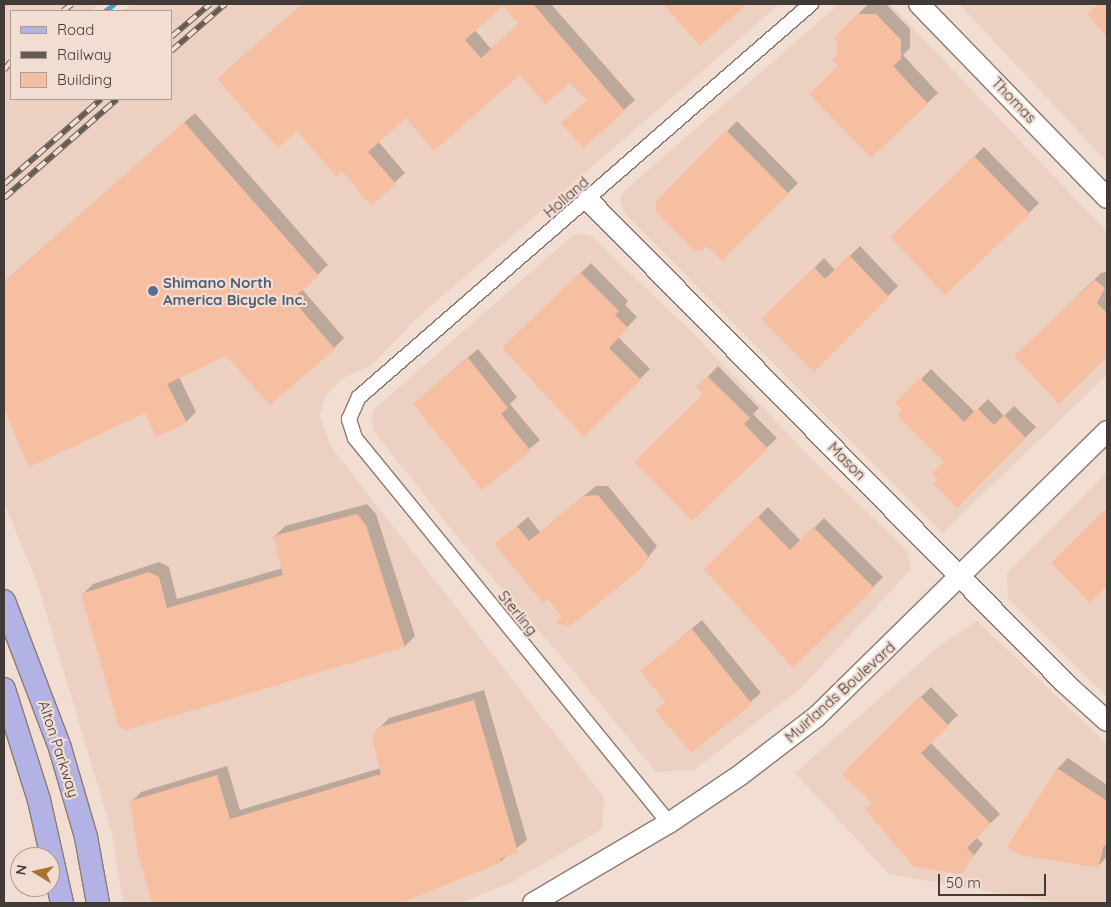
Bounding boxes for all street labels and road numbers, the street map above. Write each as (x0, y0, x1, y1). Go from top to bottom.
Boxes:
street label: Thomas (988, 73, 1040, 127)
street label: Holland (540, 173, 592, 221)
street label: Mason (824, 438, 870, 484)
street label: Sterling (495, 587, 541, 639)
street label: Muirlands Boulevard (781, 638, 899, 746)
street label: Alton Parkway (35, 698, 83, 800)

